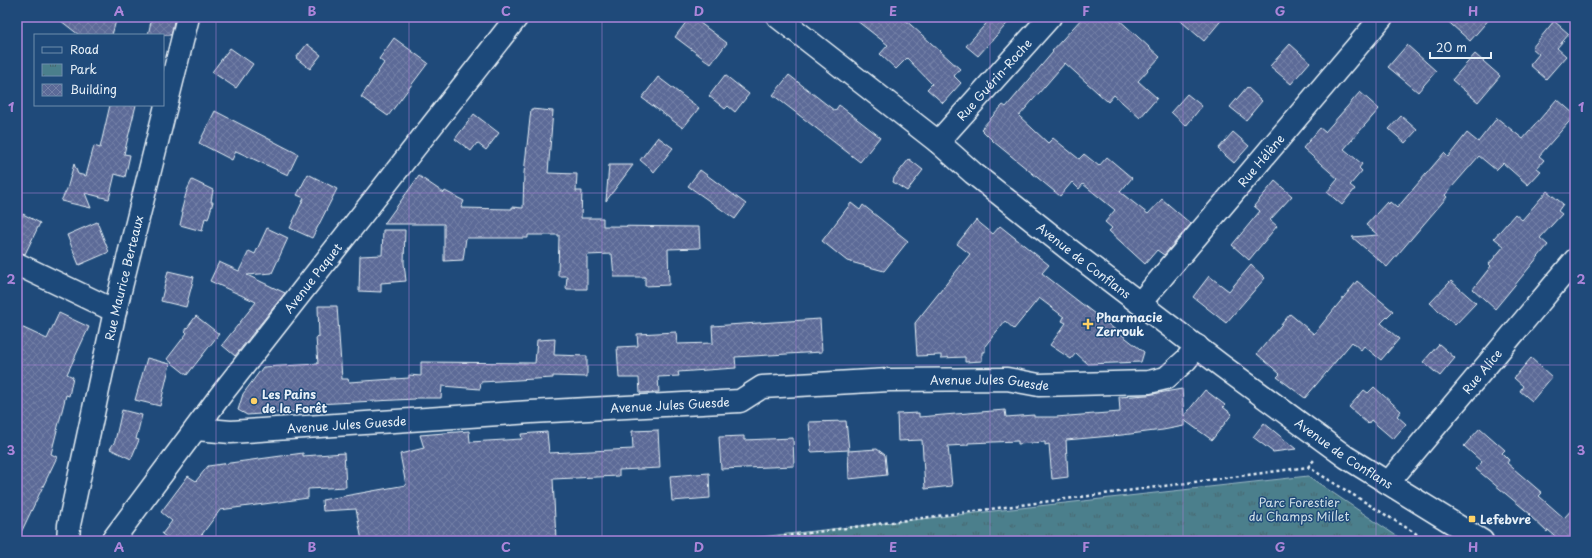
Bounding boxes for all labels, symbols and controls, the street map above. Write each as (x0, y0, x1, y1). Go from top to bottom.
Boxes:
text: A (114, 1, 124, 20)
text: B (308, 1, 317, 20)
text: C (501, 1, 511, 20)
text: D (694, 1, 704, 20)
text: E (889, 1, 897, 20)
text: F (1082, 1, 1090, 20)
text: G (1275, 1, 1285, 20)
text: H (1468, 1, 1478, 20)
legend (34, 34, 164, 106)
street label: Rue Guérin-Roche (952, 34, 1036, 125)
scale bar (1430, 34, 1491, 60)
text: 20 m (1436, 38, 1467, 56)
text: Road (70, 40, 99, 58)
text: Park (70, 60, 97, 78)
text: Building (70, 80, 117, 98)
text: 1 (8, 97, 14, 116)
text: 1 (1578, 97, 1584, 116)
street label: Rue Hélène (1233, 130, 1288, 190)
street label: Rue Maurice Berteaux (100, 214, 147, 342)
street label: Avenue de Conflans (1033, 218, 1135, 303)
street label: Avenue Paquet (279, 239, 346, 317)
text: 2 (6, 269, 16, 288)
text: 2 (1576, 269, 1586, 288)
place label: Pharmacie Zerrouk (1096, 308, 1163, 340)
marker: Pharmacie Zerrouk (1083, 319, 1093, 329)
street label: Rue Alice (1458, 345, 1506, 397)
street label: Avenue Jules Guesde (930, 370, 1049, 394)
place label: Les Pains de la Forêt (262, 385, 327, 417)
street label: Avenue Jules Guesde (610, 393, 730, 417)
marker: Les Pains de la Forêt (249, 396, 259, 406)
street label: Avenue Jules Guesde (286, 411, 407, 437)
street label: Avenue de Conflans (1291, 414, 1397, 493)
text: 3 (7, 440, 16, 459)
text: 3 (1577, 440, 1586, 459)
park label: Parc Forestier du Champs Millet (1249, 493, 1349, 525)
place label: Lefebvre (1480, 510, 1532, 528)
marker: Lefebvre (1467, 514, 1477, 524)
text: A (114, 537, 124, 556)
text: B (308, 537, 317, 556)
text: C (501, 537, 511, 556)
text: D (694, 537, 704, 556)
text: E (889, 537, 897, 556)
text: F (1082, 537, 1090, 556)
text: G (1275, 537, 1285, 556)
text: H (1468, 537, 1478, 556)

